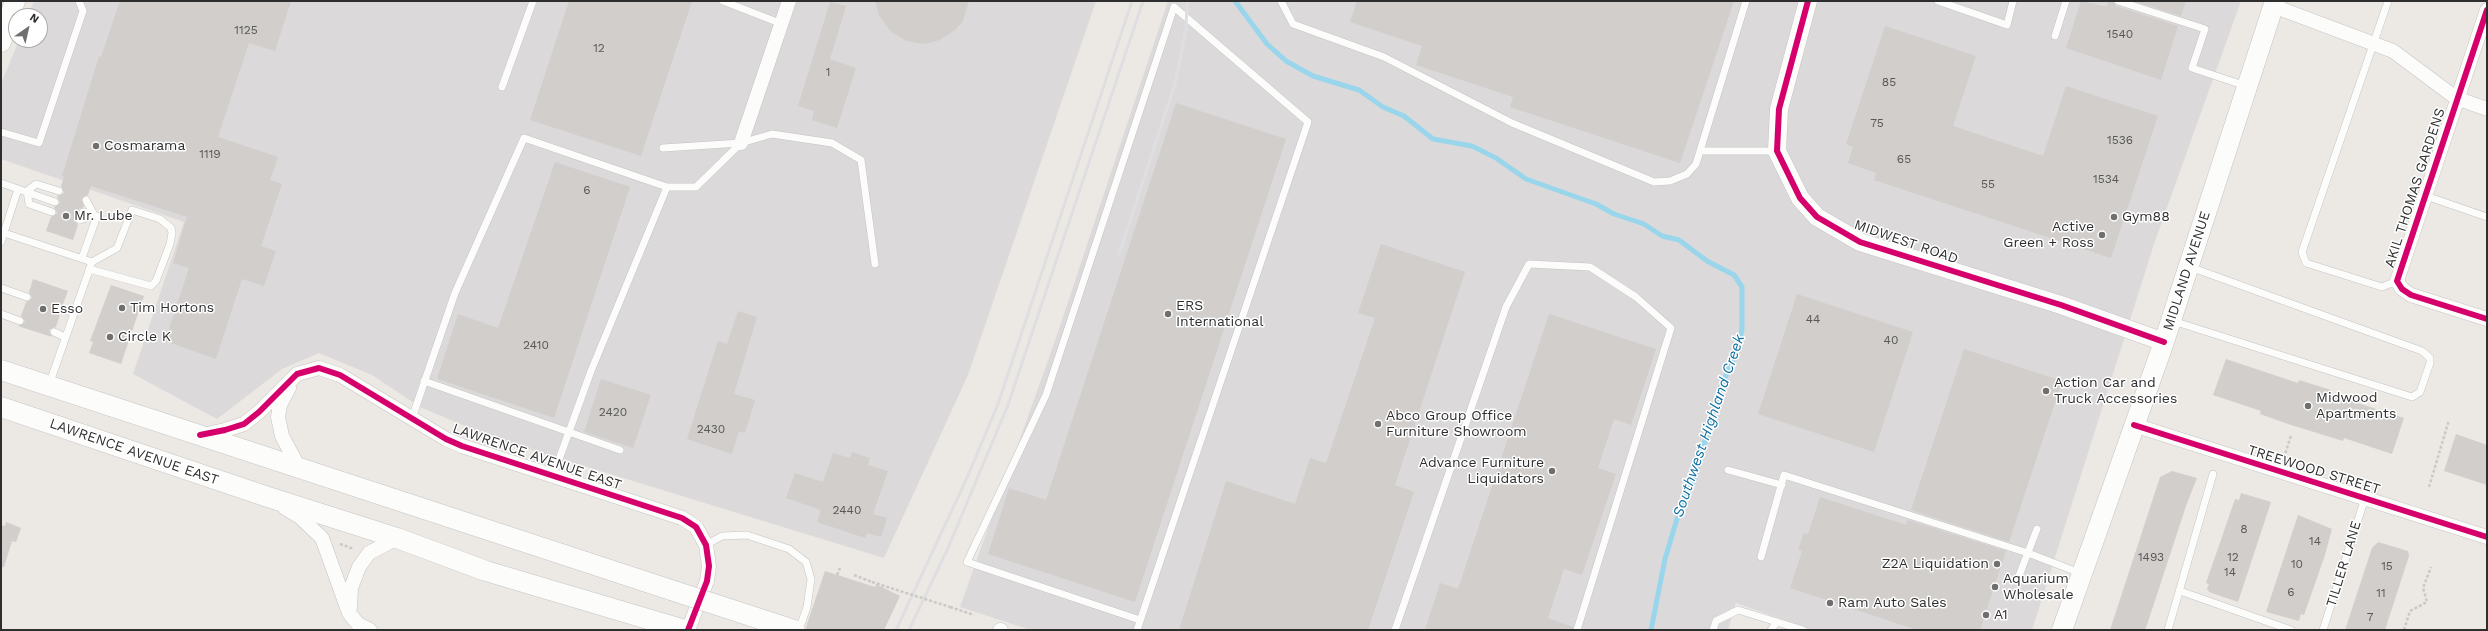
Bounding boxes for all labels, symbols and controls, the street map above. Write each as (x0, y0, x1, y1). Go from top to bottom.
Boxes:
north arrow (8, 8, 48, 48)
text: N (27, 11, 41, 26)
house number: 1125 (234, 23, 258, 37)
house number: 1540 (2107, 27, 2133, 41)
house number: 12 (593, 41, 605, 55)
house number: 1 (826, 65, 830, 79)
house number: 85 (1882, 75, 1896, 89)
street label: AKIL THOMAS GARDENS (2381, 106, 2449, 270)
house number: 75 (1870, 116, 1884, 130)
house number: 1536 (2107, 133, 2133, 147)
place label: Cosmarama (104, 138, 185, 154)
marker: Cosmarama (91, 141, 101, 151)
house number: 1119 (199, 147, 221, 161)
house number: 65 (1897, 152, 1911, 166)
house number: 1534 (2093, 172, 2119, 186)
house number: 55 (1981, 177, 1995, 191)
house number: 6 (583, 183, 591, 197)
place label: Mr. Lube (74, 208, 133, 224)
place label: Gym88 (2122, 209, 2170, 225)
street label: MIDLAND AVENUE (2160, 209, 2214, 333)
marker: Mr. Lube (61, 211, 71, 221)
marker: Gym88 (2109, 212, 2119, 222)
street label: MIDWEST ROAD (1852, 216, 1960, 268)
place label: Active Green + Ross (2003, 219, 2094, 252)
marker: Active Green + Ross (2097, 230, 2107, 240)
place label: ERS International (1176, 298, 1263, 330)
place label: Tim Hortons (130, 300, 214, 316)
place label: Esso (51, 301, 83, 317)
marker: Tim Hortons (117, 303, 127, 313)
marker: Esso (38, 304, 48, 314)
marker: ERS International (1163, 309, 1173, 319)
house number: 44 (1806, 312, 1820, 326)
place label: Circle K (118, 329, 171, 345)
marker: Circle K (105, 332, 115, 342)
water label: Southwest Highland Creek (1669, 332, 1749, 520)
house number: 40 (1884, 333, 1898, 347)
house number: 2410 (523, 338, 549, 352)
place label: Action Car and Truck Accessories (2054, 375, 2177, 408)
marker: Action Car and Truck Accessories (2041, 386, 2051, 396)
place label: Midwood Apartments (2316, 390, 2396, 422)
marker: Midwood Apartments (2303, 401, 2313, 411)
house number: 2420 (599, 405, 627, 419)
place label: Abco Group Office Furniture Showroom (1386, 408, 1527, 440)
street label: LAWRENCE AVENUE EAST (47, 415, 221, 489)
marker: Abco Group Office Furniture Showroom (1373, 419, 1383, 429)
street label: LAWRENCE AVENUE EAST (450, 420, 624, 494)
house number: 2430 (697, 422, 725, 436)
street label: TREEWOOD STREET (2246, 442, 2382, 498)
place label: Advance Furniture Liquidators (1419, 455, 1544, 488)
marker: Advance Furniture Liquidators (1547, 466, 1557, 476)
house number: 2440 (833, 503, 861, 517)
street label: TILLER LANE (2323, 519, 2365, 609)
house number: 8 (2240, 522, 2248, 536)
house number: 14 (2309, 534, 2321, 548)
house number: 1493 (2138, 550, 2164, 564)
house number: 12 (2227, 550, 2239, 564)
place label: Z2A Liquidation (1882, 556, 1989, 572)
house number: 10 (2291, 557, 2303, 571)
marker: Z2A Liquidation (1992, 559, 2002, 569)
house number: 15 (2381, 559, 2393, 573)
house number: 14 (2224, 565, 2236, 579)
place label: Aquarium Wholesale (2003, 571, 2074, 604)
marker: Aquarium Wholesale (1990, 582, 2000, 592)
house number: 6 (2287, 585, 2295, 599)
house number: 11 (2376, 586, 2386, 600)
place label: Ram Auto Sales (1838, 595, 1947, 611)
marker: Ram Auto Sales (1825, 598, 1835, 608)
place label: A1 (1994, 607, 2008, 623)
marker: A1 (1981, 610, 1991, 620)
house number: 7 (2367, 610, 2373, 624)

